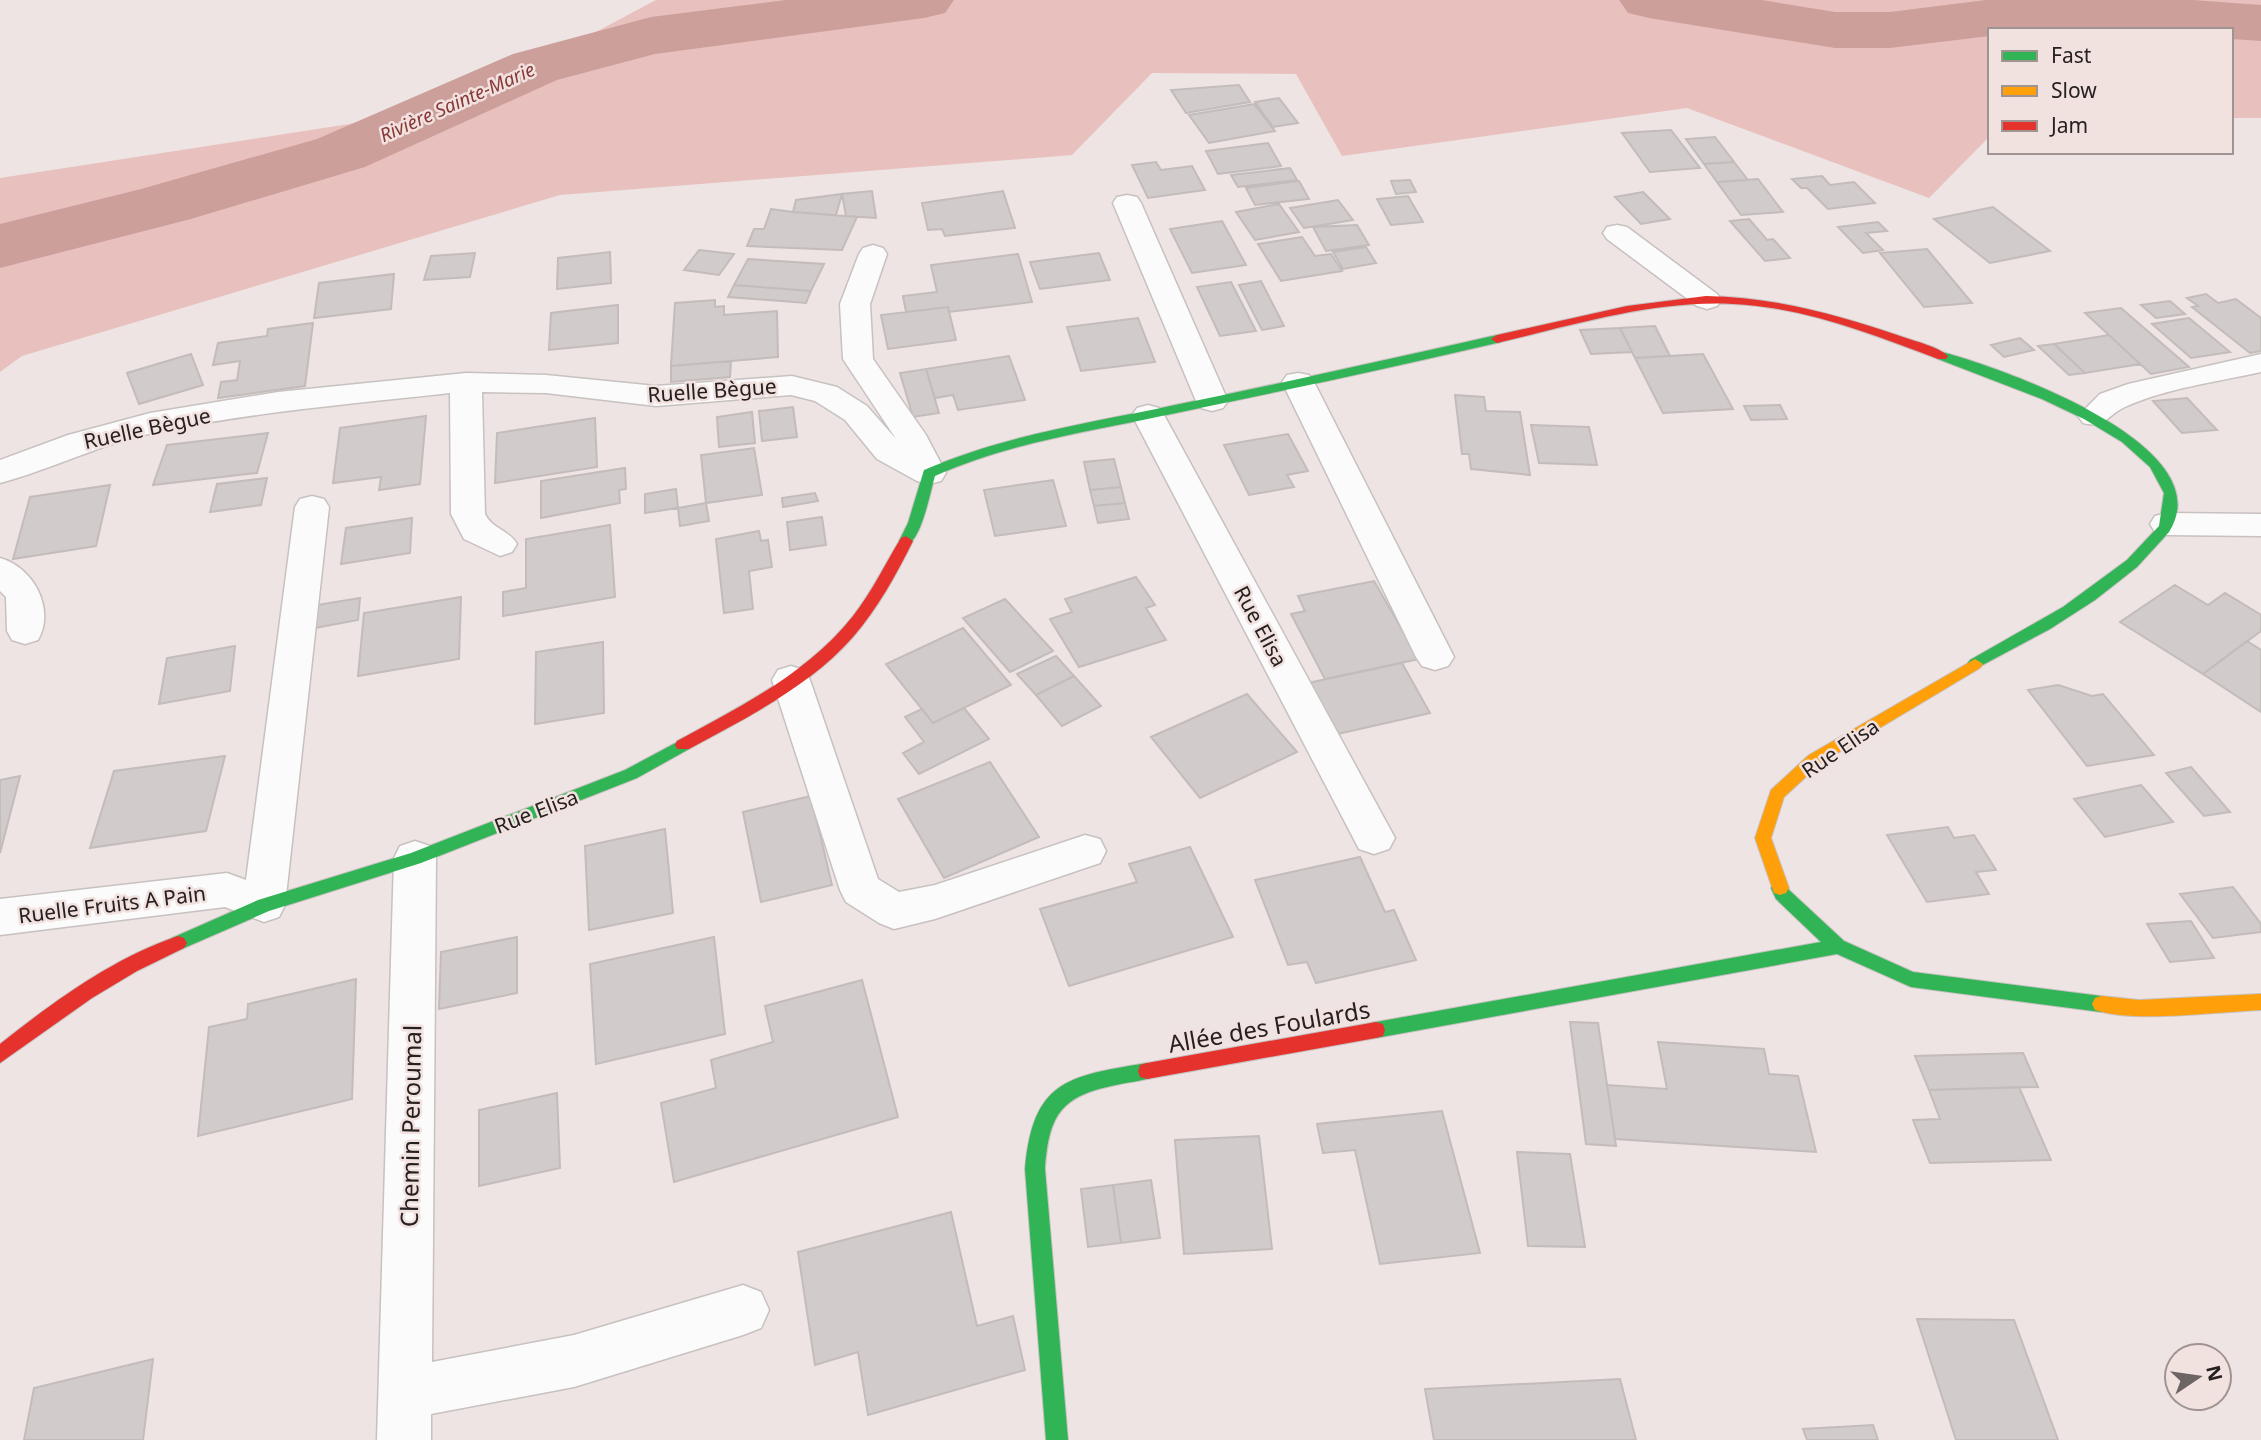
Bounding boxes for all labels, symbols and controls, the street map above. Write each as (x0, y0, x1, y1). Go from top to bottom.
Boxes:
legend (1988, 28, 2233, 154)
text: Fast (2051, 41, 2092, 69)
water label: Rivière Sainte-Marie (375, 56, 539, 148)
text: Slow (2051, 76, 2097, 104)
text: Jam (2049, 111, 2088, 139)
street label: Ruelle Bègue (647, 372, 777, 408)
street label: Ruelle Bègue (81, 401, 213, 455)
street label: Rue Elisa (1228, 581, 1294, 671)
street label: Rue Elisa (1796, 712, 1884, 784)
street label: Rue Elisa (490, 782, 582, 840)
street label: Ruelle Fruits A Pain (17, 879, 207, 929)
street label: Allée des Foulards (1166, 992, 1372, 1060)
street label: Chemin Peroumal (392, 1025, 428, 1227)
north arrow (2163, 1342, 2233, 1412)
text: N (2200, 1363, 2229, 1384)

